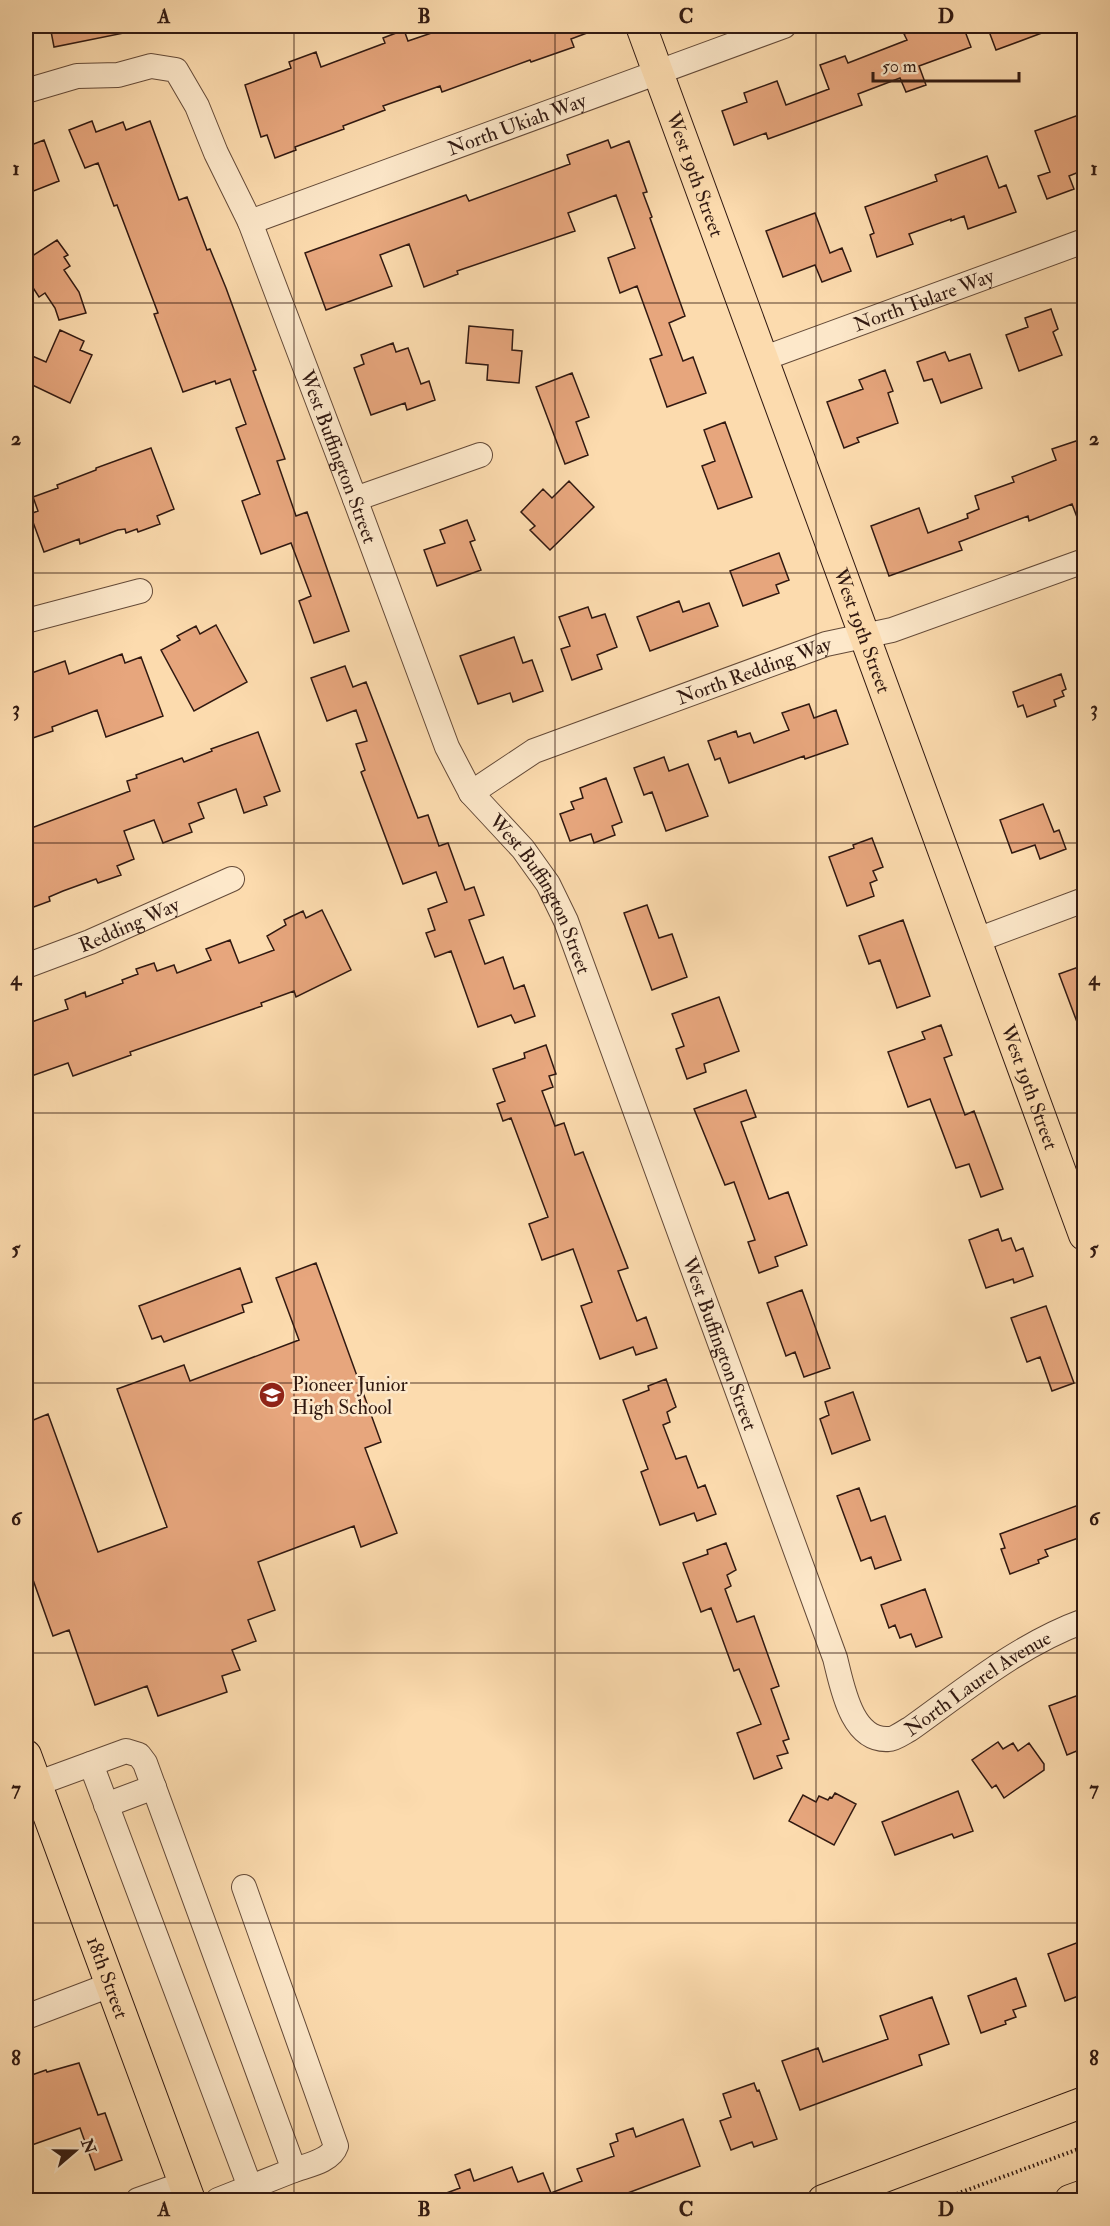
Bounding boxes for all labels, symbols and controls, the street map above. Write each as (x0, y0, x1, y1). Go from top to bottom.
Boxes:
text: A (157, 4, 171, 29)
text: B (417, 4, 431, 29)
text: C (679, 4, 693, 29)
text: D (938, 4, 954, 29)
scale bar (873, 45, 1018, 83)
text: 50 m (882, 55, 917, 78)
street label: North Ukiah Way (444, 87, 590, 161)
street label: West 19th Street (661, 108, 730, 241)
text: 1 (12, 156, 20, 181)
text: 1 (1090, 156, 1098, 181)
street label: North Tulare Way (850, 262, 998, 337)
street label: West Buffington Street (294, 366, 383, 547)
text: 2 (11, 426, 21, 451)
text: 2 (1089, 426, 1099, 451)
street label: West 19th Street (828, 564, 897, 697)
street label: North Redding Way (673, 631, 835, 710)
text: 3 (12, 696, 20, 721)
text: 3 (1090, 696, 1098, 721)
street label: West Buffington Street (484, 808, 597, 978)
street label: Redding Way (75, 891, 184, 958)
text: 4 (10, 966, 23, 991)
text: 4 (1088, 966, 1101, 991)
street label: West 19th Street (995, 1020, 1064, 1153)
text: 5 (12, 1236, 22, 1261)
text: 5 (1090, 1236, 1100, 1261)
street label: West Buffington Street (677, 1252, 764, 1434)
place label: Pioneer Junior High School (292, 1372, 408, 1420)
school or university icon: Pioneer Junior High School (257, 1380, 287, 1410)
text: 6 (11, 1506, 23, 1531)
text: 6 (1089, 1506, 1101, 1531)
street label: North Laurel Avenue (899, 1625, 1055, 1742)
text: 7 (11, 1776, 21, 1801)
text: 7 (1089, 1776, 1099, 1801)
street label: 18th Street (81, 1933, 135, 2023)
text: 8 (11, 2046, 21, 2071)
text: 8 (1089, 2046, 1099, 2071)
north arrow (45, 2121, 105, 2181)
text: N (76, 2135, 100, 2157)
text: A (157, 2197, 171, 2222)
text: B (417, 2197, 431, 2222)
text: C (679, 2197, 693, 2222)
text: D (938, 2197, 954, 2222)

